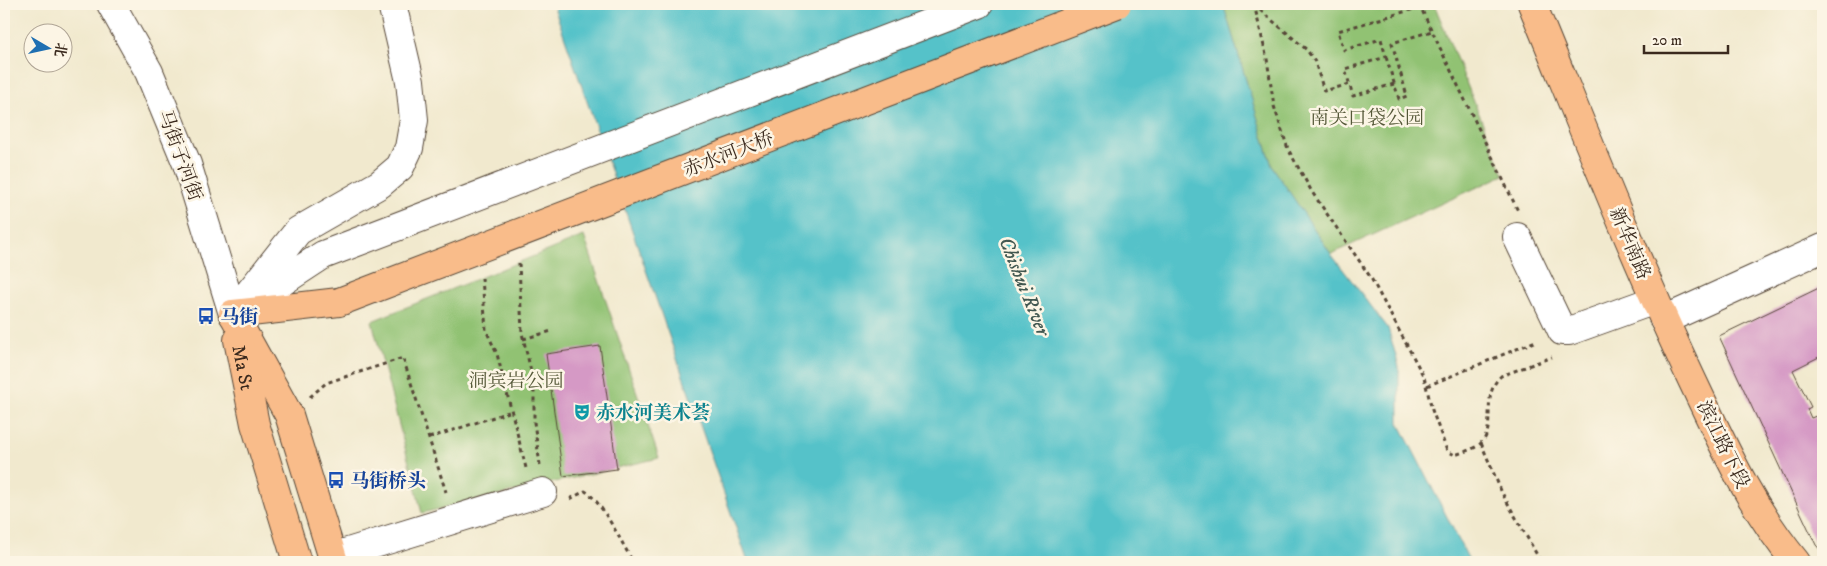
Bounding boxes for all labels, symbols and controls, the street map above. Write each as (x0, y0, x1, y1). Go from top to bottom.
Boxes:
north arrow (22, 22, 72, 72)
scale bar (1644, 22, 1728, 54)
text: 20 m (1652, 31, 1682, 50)
text: 北 (50, 42, 70, 58)
street label: 马街子河街 (153, 107, 207, 204)
park label: 南关口袋公园 (1310, 107, 1424, 130)
street label: 赤水河大桥 (680, 127, 777, 182)
street label: 新华南路 (1604, 204, 1655, 283)
water label: Chishui River (992, 233, 1055, 341)
bus stop icon: 马街 (196, 306, 216, 326)
place label: 马街 (220, 306, 258, 329)
street label: Ma St (226, 343, 258, 392)
park label: 洞宾岩公园 (468, 370, 564, 393)
street label: 滨江路下段 (1691, 397, 1754, 492)
theatre icon: 赤水河美术荟 (572, 402, 592, 422)
place label: 赤水河美术荟 (596, 402, 710, 425)
bus stop icon: 马街桥头 (326, 470, 346, 490)
place label: 马街桥头 (350, 470, 426, 493)

